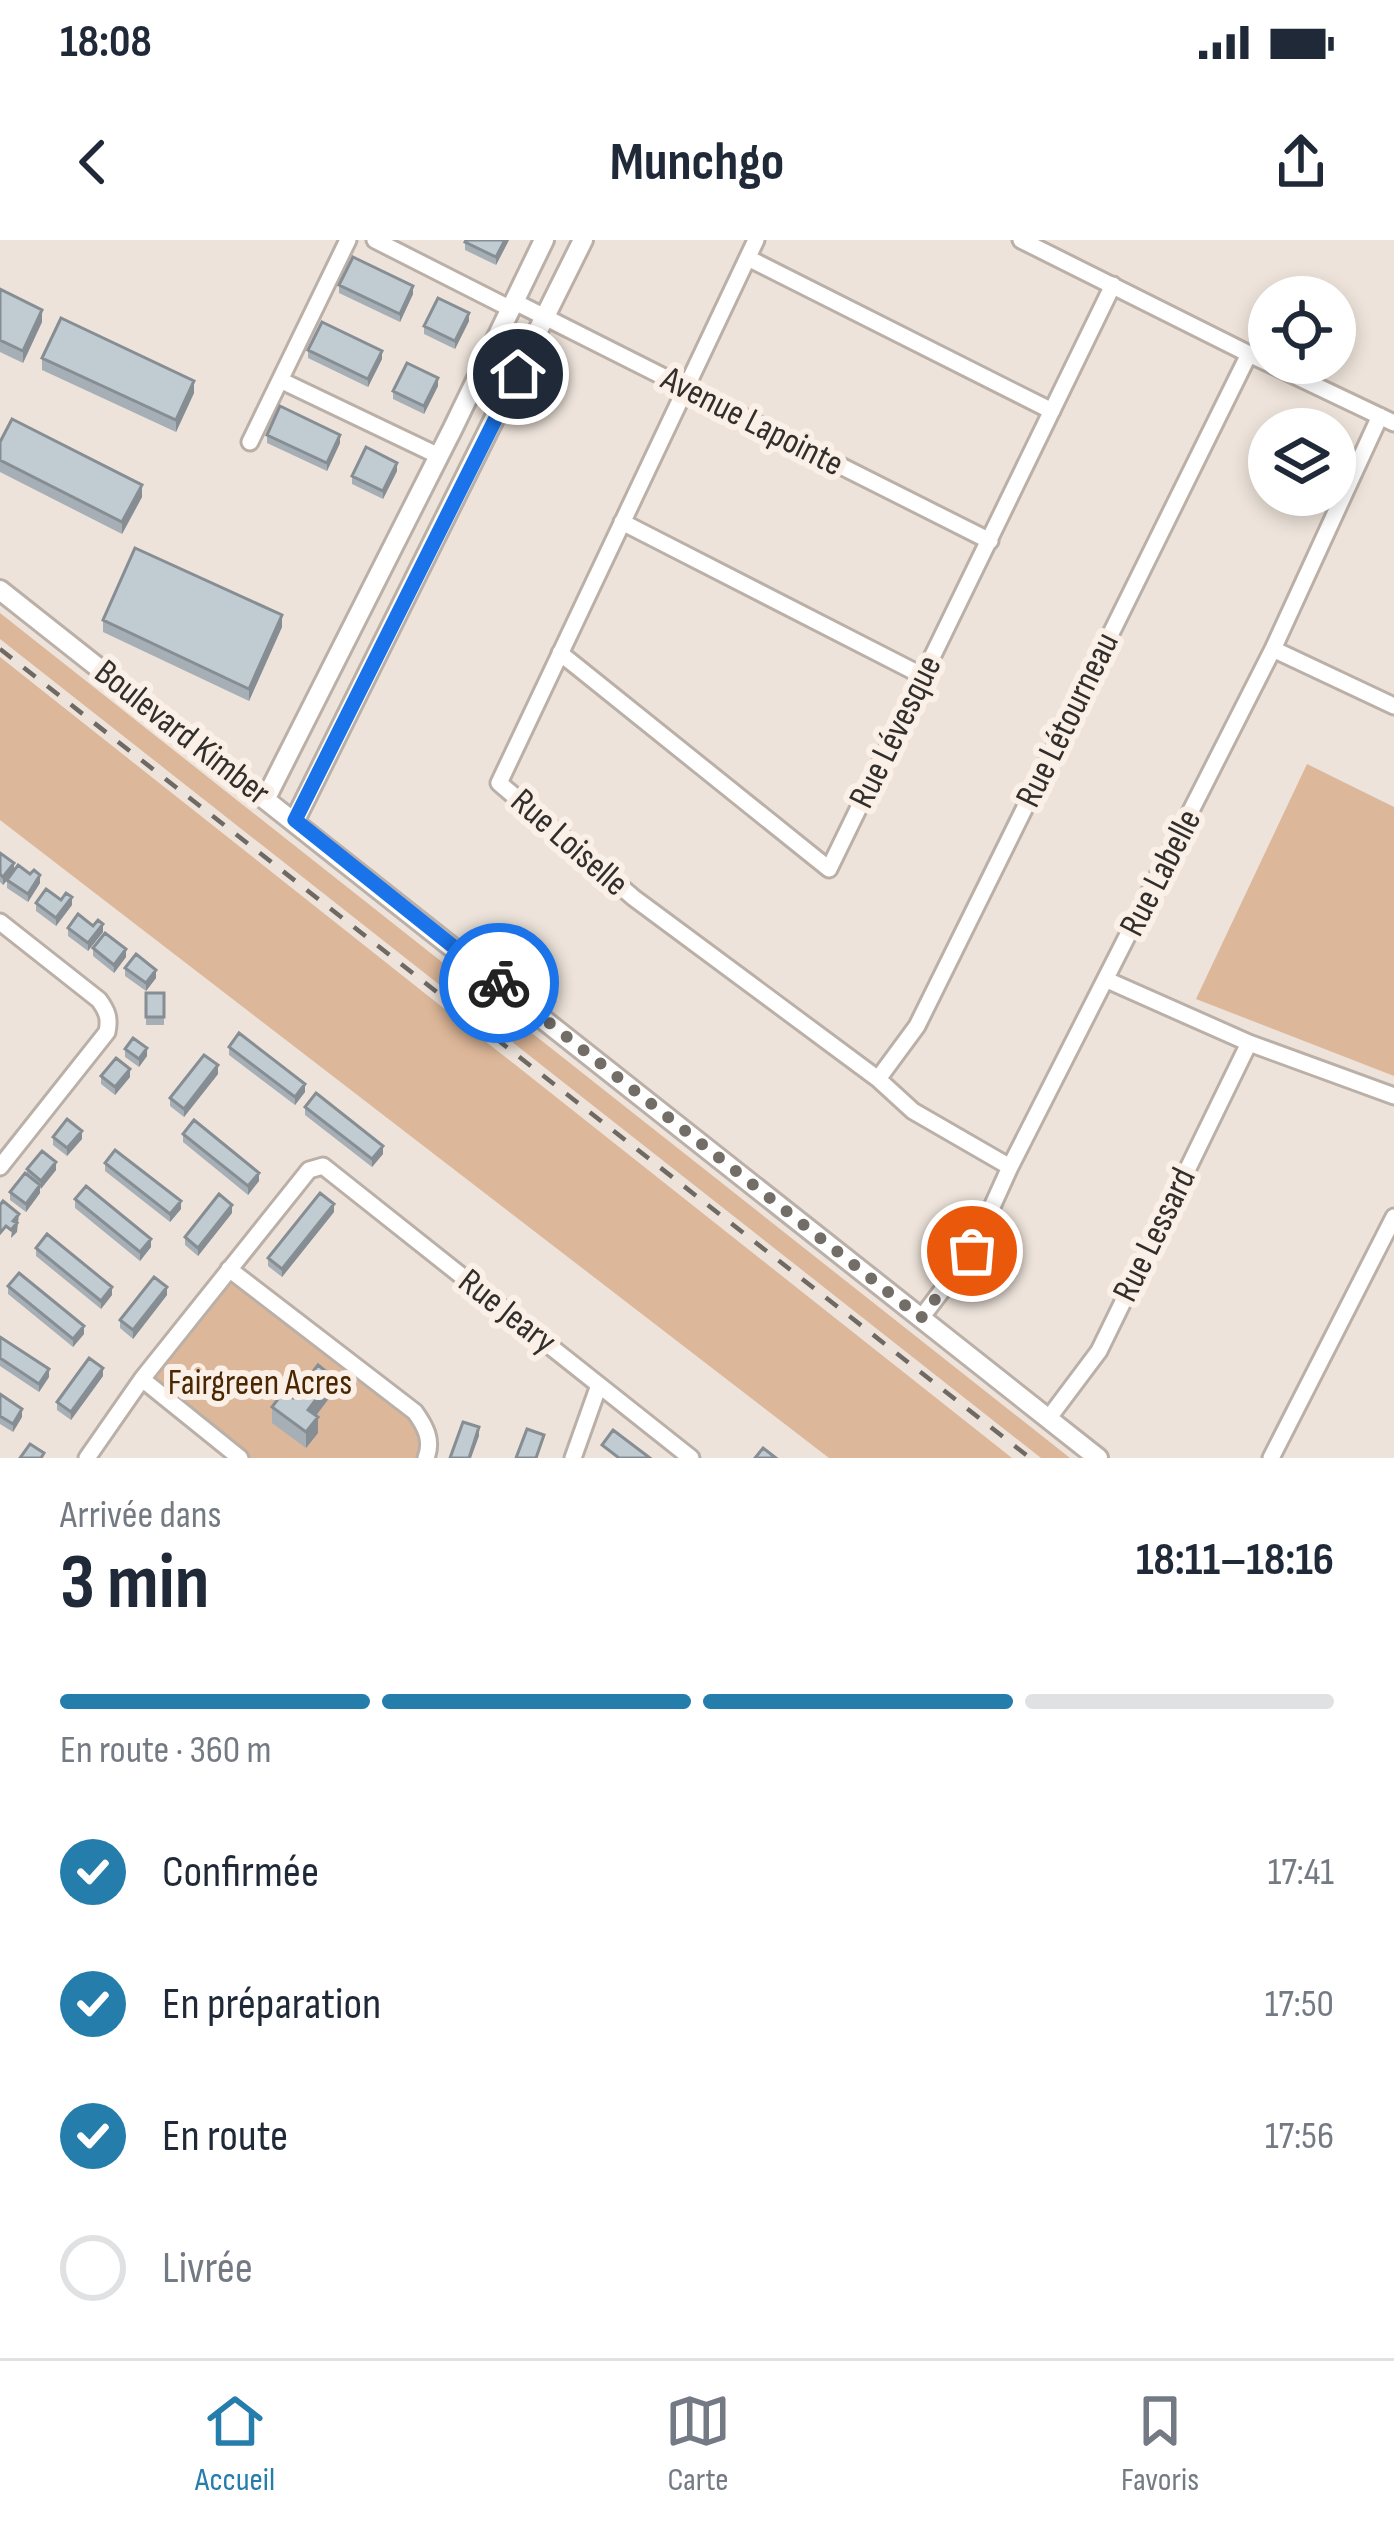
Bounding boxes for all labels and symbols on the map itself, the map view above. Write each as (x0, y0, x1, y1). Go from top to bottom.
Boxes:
pin (467, 323, 569, 425)
street label: Avenue Lapointe (653, 357, 850, 486)
street label: Rue Létourneau (1007, 626, 1129, 814)
street label: Rue Lévesque (841, 649, 951, 815)
street label: Boulevard Kimber (86, 651, 278, 815)
street label: Rue Loiselle (501, 780, 637, 906)
street label: Rue Labelle (1111, 802, 1211, 944)
courier (439, 923, 559, 1043)
street label: Rue Lessard (1104, 1161, 1206, 1309)
pin (921, 1200, 1023, 1302)
street label: Rue Jeary (450, 1261, 564, 1364)
park label: Fairgreen Acres (168, 1362, 352, 1405)

